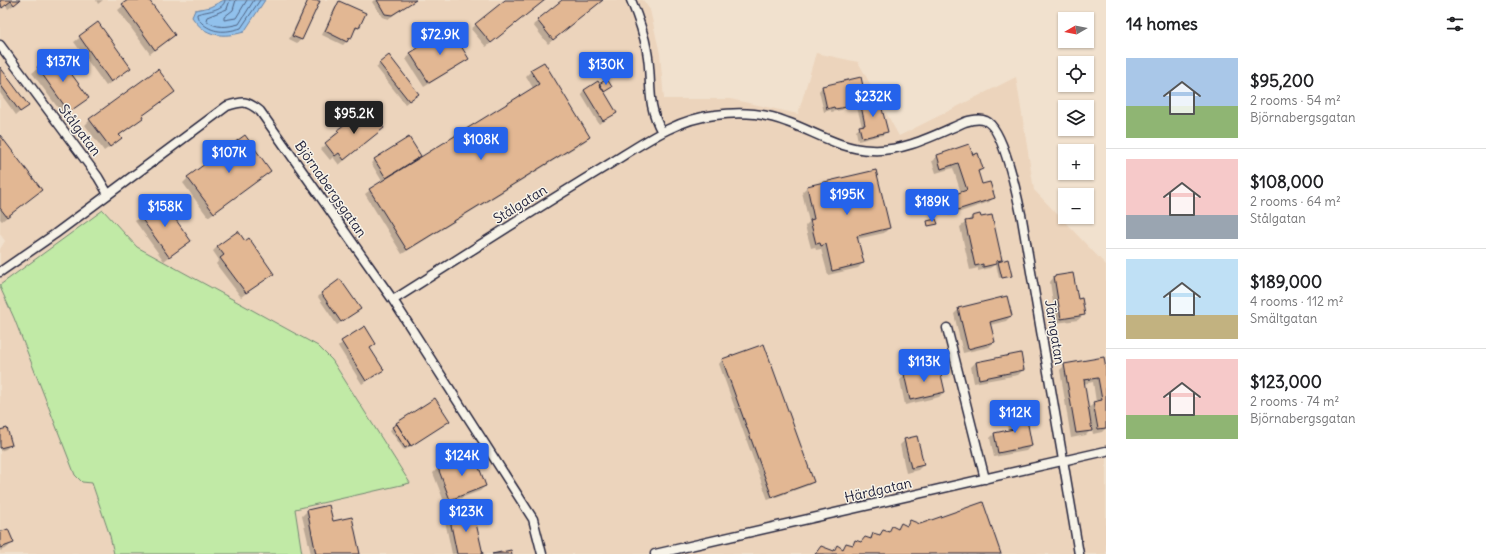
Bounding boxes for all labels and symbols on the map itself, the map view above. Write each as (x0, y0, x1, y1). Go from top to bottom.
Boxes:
north arrow (1058, 12, 1094, 48)
pin: $72.9K (407, 22, 473, 56)
pin: $137K (35, 49, 91, 83)
pin: $130K (578, 52, 634, 86)
pin: $232K (845, 84, 901, 118)
street label: Stålgatan (55, 101, 105, 159)
pin: $95.2K (321, 101, 387, 135)
pin: $108K (453, 127, 509, 161)
street label: Björnabergsgatan (291, 137, 371, 241)
pin: $107K (201, 140, 257, 174)
street label: Stålgatan (490, 180, 550, 228)
pin: $195K (819, 182, 875, 216)
pin: $189K (904, 189, 960, 223)
pin: $158K (137, 194, 193, 228)
street label: Järngatan (1041, 298, 1069, 366)
pin: $113K (896, 349, 952, 383)
pin: $112K (987, 400, 1043, 434)
pin: $124K (434, 443, 490, 477)
street label: Härdgatan (843, 474, 913, 506)
pin: $123K (438, 499, 494, 533)

